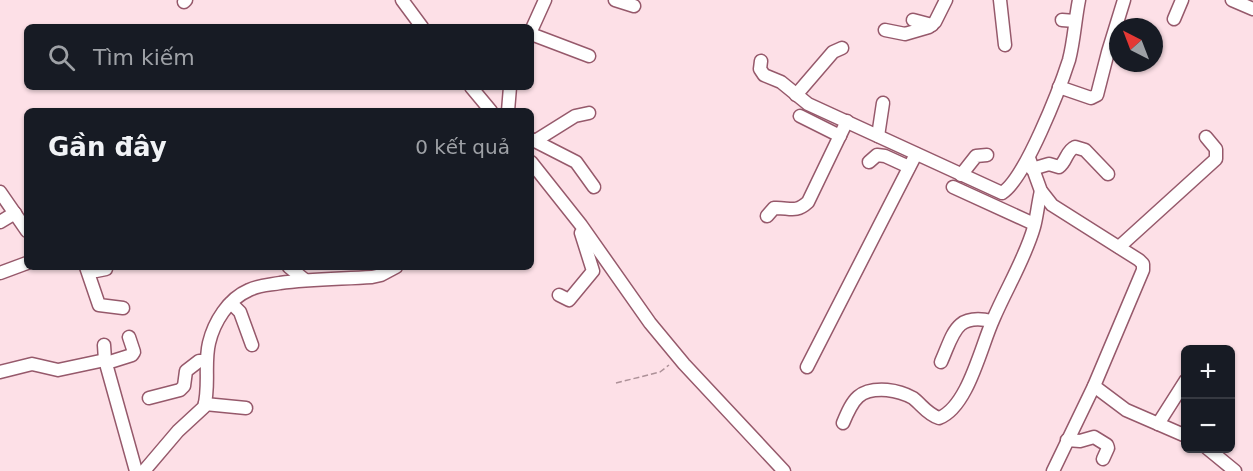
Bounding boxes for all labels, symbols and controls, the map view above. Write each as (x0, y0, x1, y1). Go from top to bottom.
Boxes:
north arrow (1109, 18, 1163, 72)
search box (24, 24, 534, 90)
icon: search (45, 41, 78, 74)
text: Tìm kiếm (93, 45, 195, 70)
text: Gần đây (48, 132, 167, 162)
text: 0 kết quả (415, 135, 510, 159)
map controls (1181, 345, 1235, 453)
button: + (1181, 345, 1235, 399)
button: − (1181, 399, 1235, 453)

